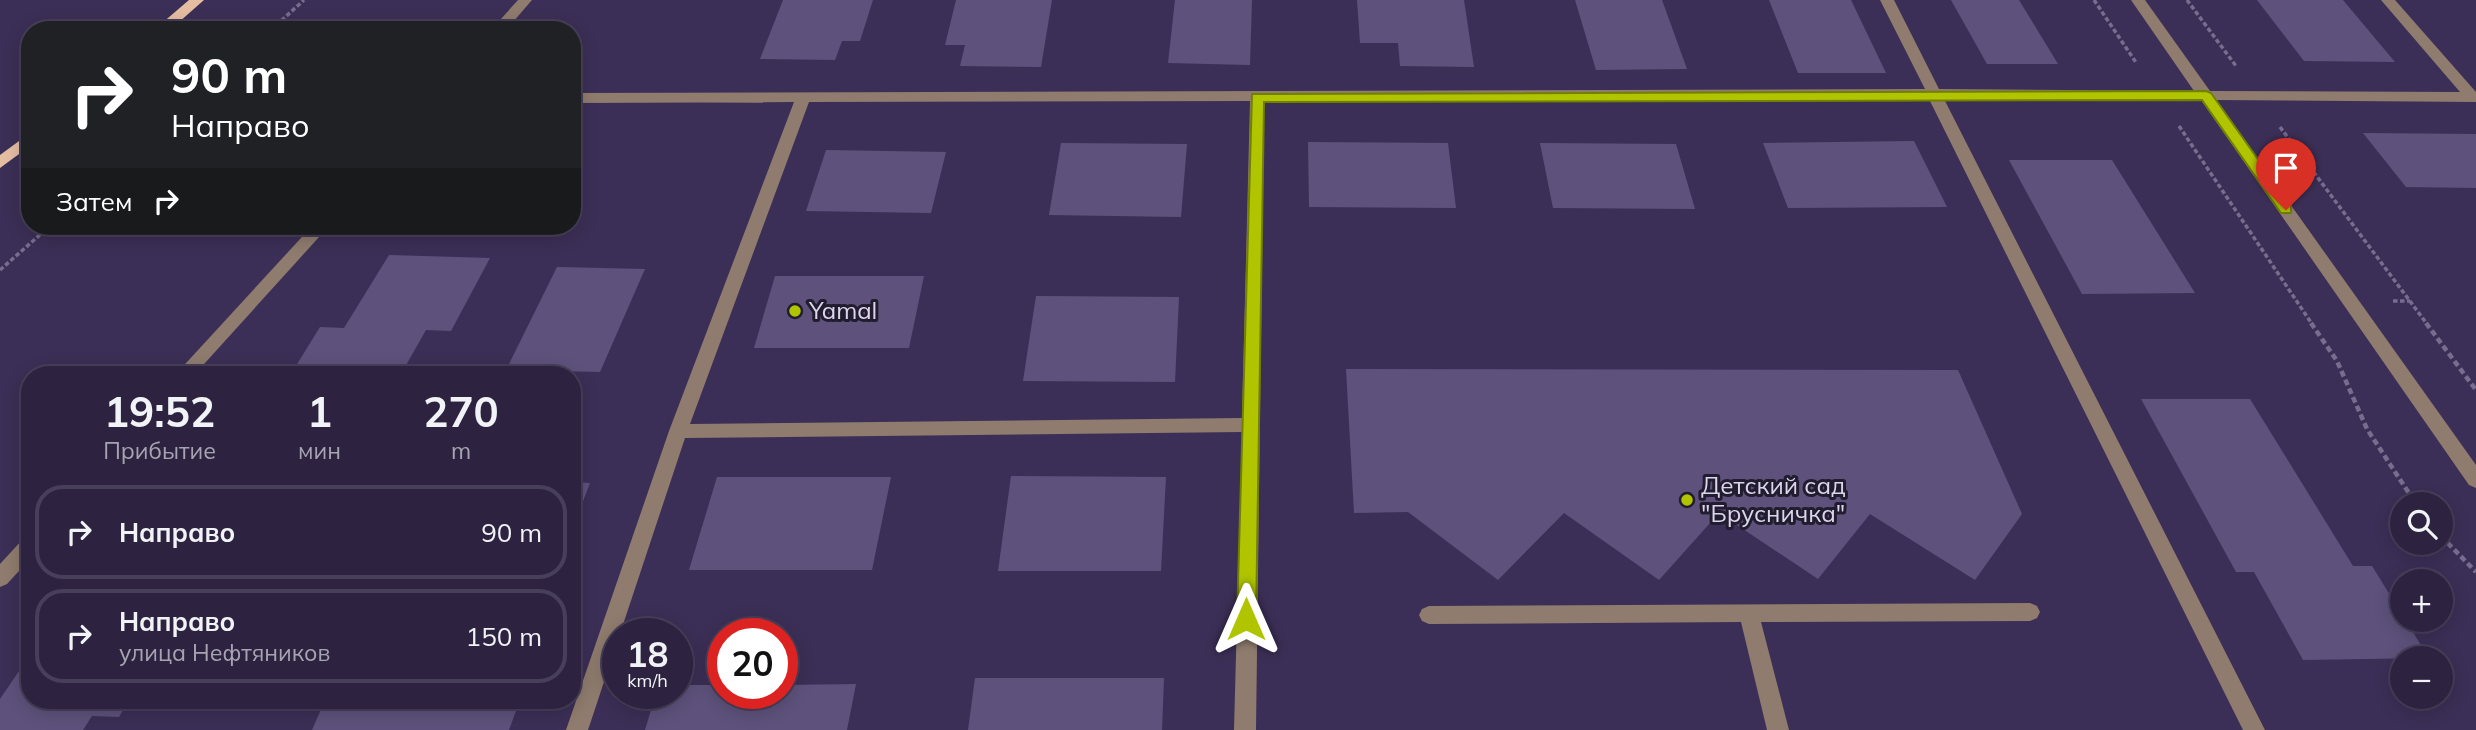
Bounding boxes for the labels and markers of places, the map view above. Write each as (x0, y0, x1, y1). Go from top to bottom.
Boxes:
pin (2256, 138, 2316, 210)
place label: Yamal (808, 295, 877, 325)
marker: Yamal (787, 303, 803, 319)
place label: Детский сад "Брусничка" (1701, 470, 1846, 528)
marker: Детский сад "Брусничка" (1679, 492, 1695, 508)

